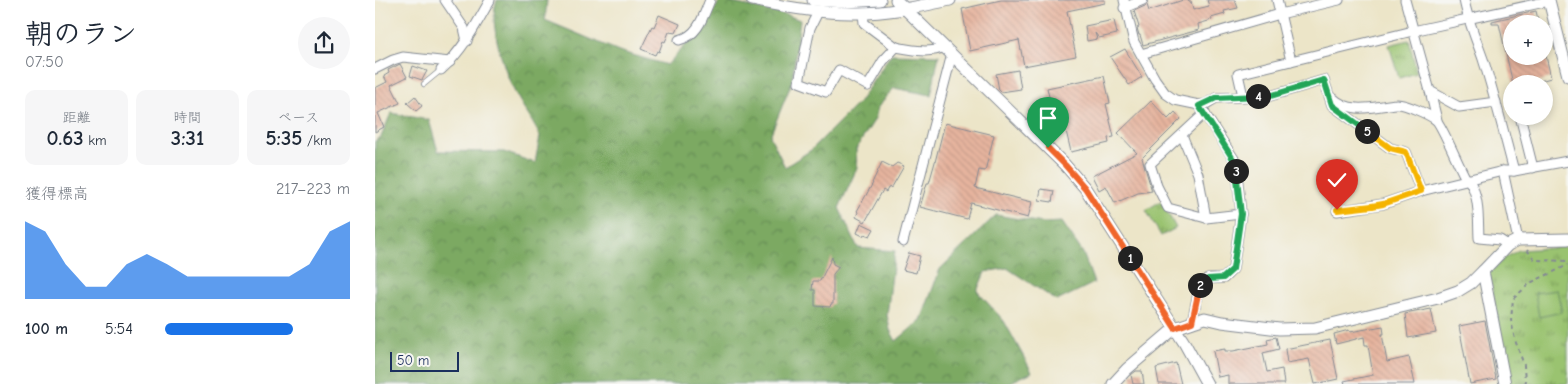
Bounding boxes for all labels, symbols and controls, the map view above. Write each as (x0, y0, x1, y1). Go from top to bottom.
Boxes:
map controls (1503, 15, 1553, 125)
button: + (1503, 15, 1553, 65)
button: share (298, 17, 350, 69)
text: 朝のラン (25, 18, 137, 50)
text: 07:50 (25, 53, 64, 71)
button: − (1503, 75, 1553, 125)
pin: 4 (1245, 84, 1271, 108)
text: 4 (1255, 88, 1262, 105)
pin (1027, 97, 1069, 148)
icon: arrive (1034, 104, 1062, 132)
text: 距離 (63, 109, 91, 126)
text: 時間 (174, 109, 202, 126)
text: ペース (278, 109, 319, 126)
pin: 5 (1355, 118, 1379, 144)
text: 5 (1364, 123, 1371, 140)
text: 0.63 (46, 126, 84, 150)
text: 3:31 (171, 126, 204, 150)
text: 5:35 (265, 126, 302, 150)
text: km (84, 132, 107, 149)
text: /km (302, 132, 332, 149)
pin: 3 (1223, 158, 1249, 184)
pin (1316, 159, 1358, 210)
text: 3 (1233, 163, 1240, 180)
icon: check (1323, 166, 1351, 194)
text: 217–223 m (276, 180, 350, 198)
text: 獲得標高 (25, 185, 89, 203)
pin: 1 (1117, 246, 1143, 270)
text: 1 (1128, 250, 1133, 267)
pin: 2 (1187, 272, 1213, 298)
text: 2 (1197, 277, 1204, 294)
text: 100 m (25, 320, 68, 338)
text: 5:54 (105, 320, 133, 338)
scale bar (390, 349, 459, 372)
text: 50 m (397, 352, 429, 369)

